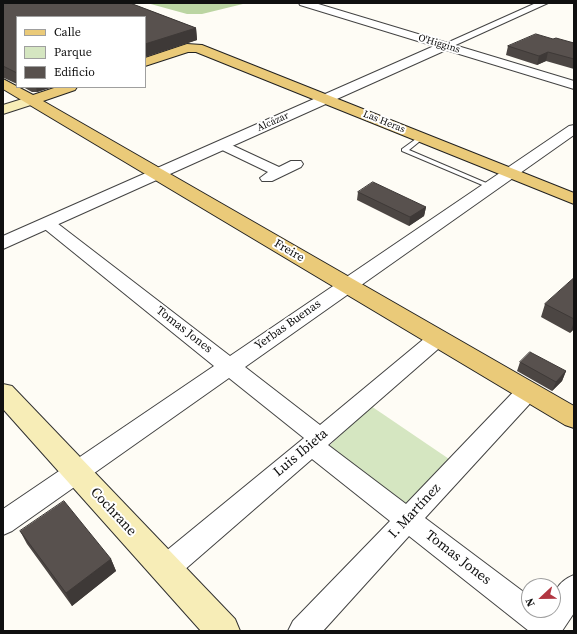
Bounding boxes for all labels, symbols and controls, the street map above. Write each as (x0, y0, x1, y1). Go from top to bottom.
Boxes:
legend (16, 16, 146, 88)
text: Calle (54, 24, 81, 40)
street label: O'Higgins (417, 32, 461, 56)
text: Parque (54, 44, 92, 60)
text: Edificio (54, 64, 95, 80)
street label: Las Heras (361, 108, 407, 136)
street label: Alcázar (255, 110, 291, 134)
street label: Freire (271, 237, 307, 265)
street label: Yerbas Buenas (252, 297, 324, 353)
street label: Tomas Jones (153, 304, 215, 356)
street label: Luis Ibieta (270, 425, 332, 481)
street label: I. Martínez (385, 480, 445, 542)
street label: Cochrane (86, 484, 140, 540)
street label: Tomas Jones (422, 527, 494, 589)
north arrow (521, 578, 561, 618)
text: N (522, 596, 539, 609)

